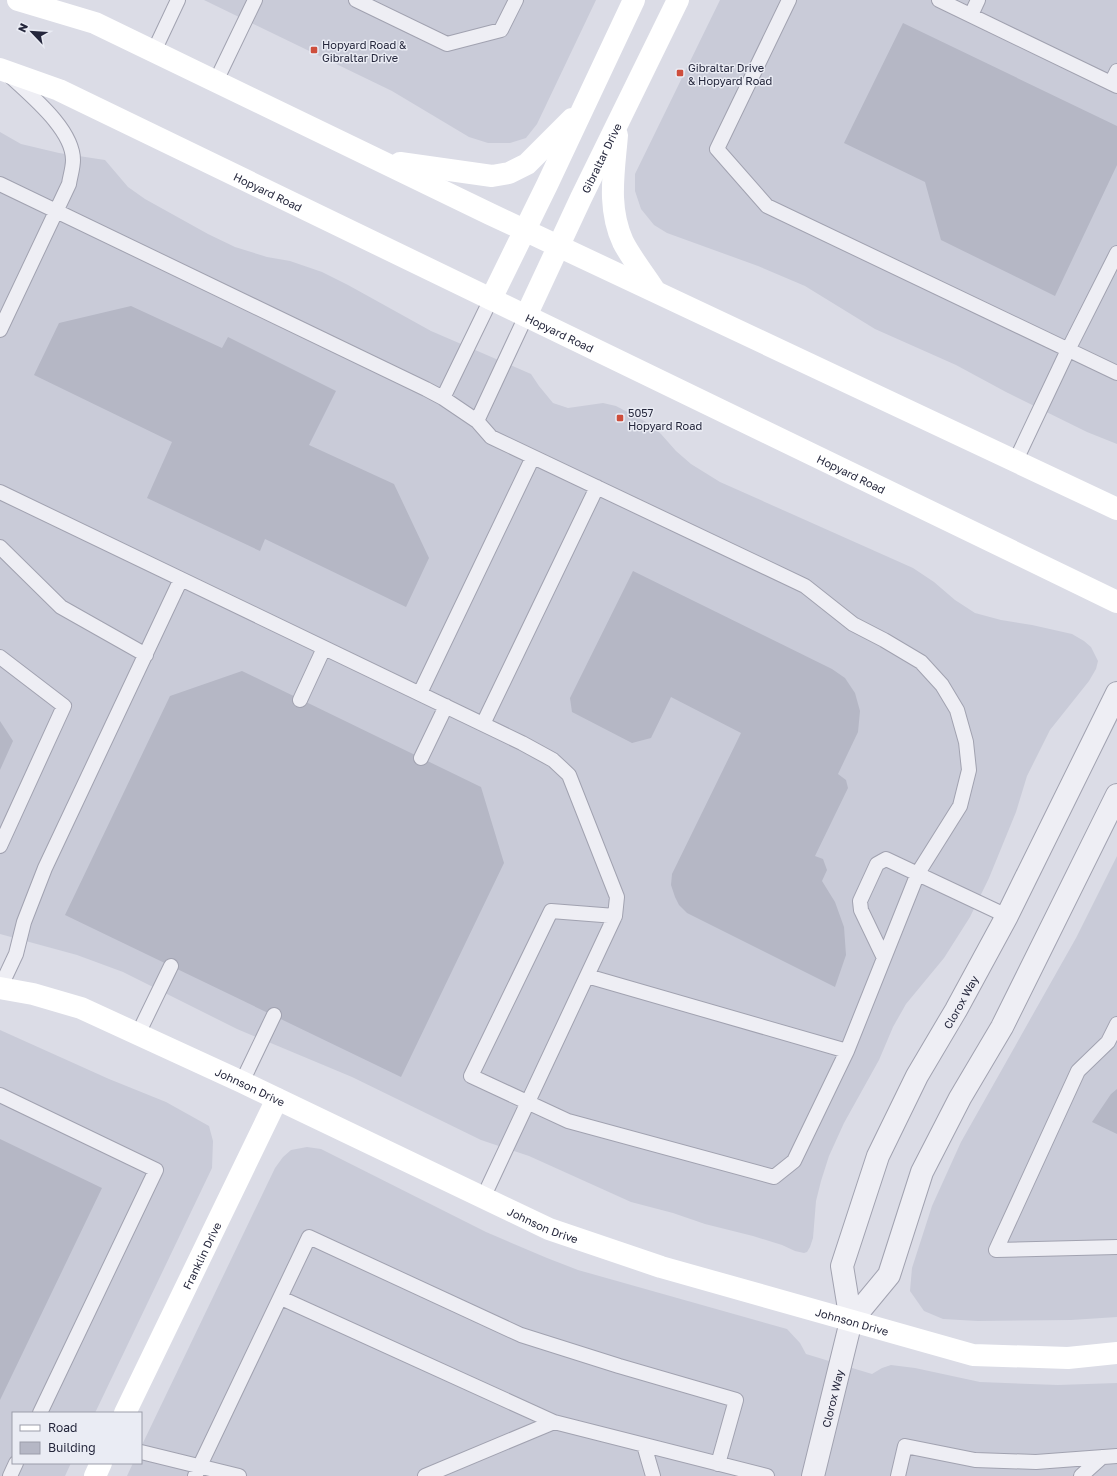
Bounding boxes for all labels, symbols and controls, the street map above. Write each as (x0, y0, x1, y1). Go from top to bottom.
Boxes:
north arrow (12, 12, 52, 52)
text: N (15, 21, 30, 34)
place label: Hopyard Road & Gibraltar Drive (322, 38, 407, 64)
marker: Hopyard Road & Gibraltar Drive (309, 45, 319, 55)
place label: Gibraltar Drive & Hopyard Road (688, 61, 772, 87)
marker: Gibraltar Drive & Hopyard Road (675, 68, 685, 78)
street label: Gibraltar Drive (578, 121, 623, 195)
street label: Hopyard Road (232, 169, 304, 213)
street label: Hopyard Road (524, 310, 596, 354)
place label: 5057 Hopyard Road (628, 406, 702, 432)
marker: 5057 Hopyard Road (615, 413, 625, 423)
street label: Hopyard Road (815, 451, 888, 496)
street label: Clorox Way (940, 973, 980, 1031)
street label: Johnson Drive (213, 1064, 287, 1108)
street label: Johnson Drive (506, 1204, 580, 1245)
street label: Franklin Drive (179, 1220, 223, 1291)
street label: Johnson Drive (814, 1304, 890, 1337)
street label: Clorox Way (819, 1368, 845, 1429)
legend (12, 1412, 142, 1464)
text: Road (48, 1420, 77, 1435)
text: Building (48, 1440, 96, 1455)

